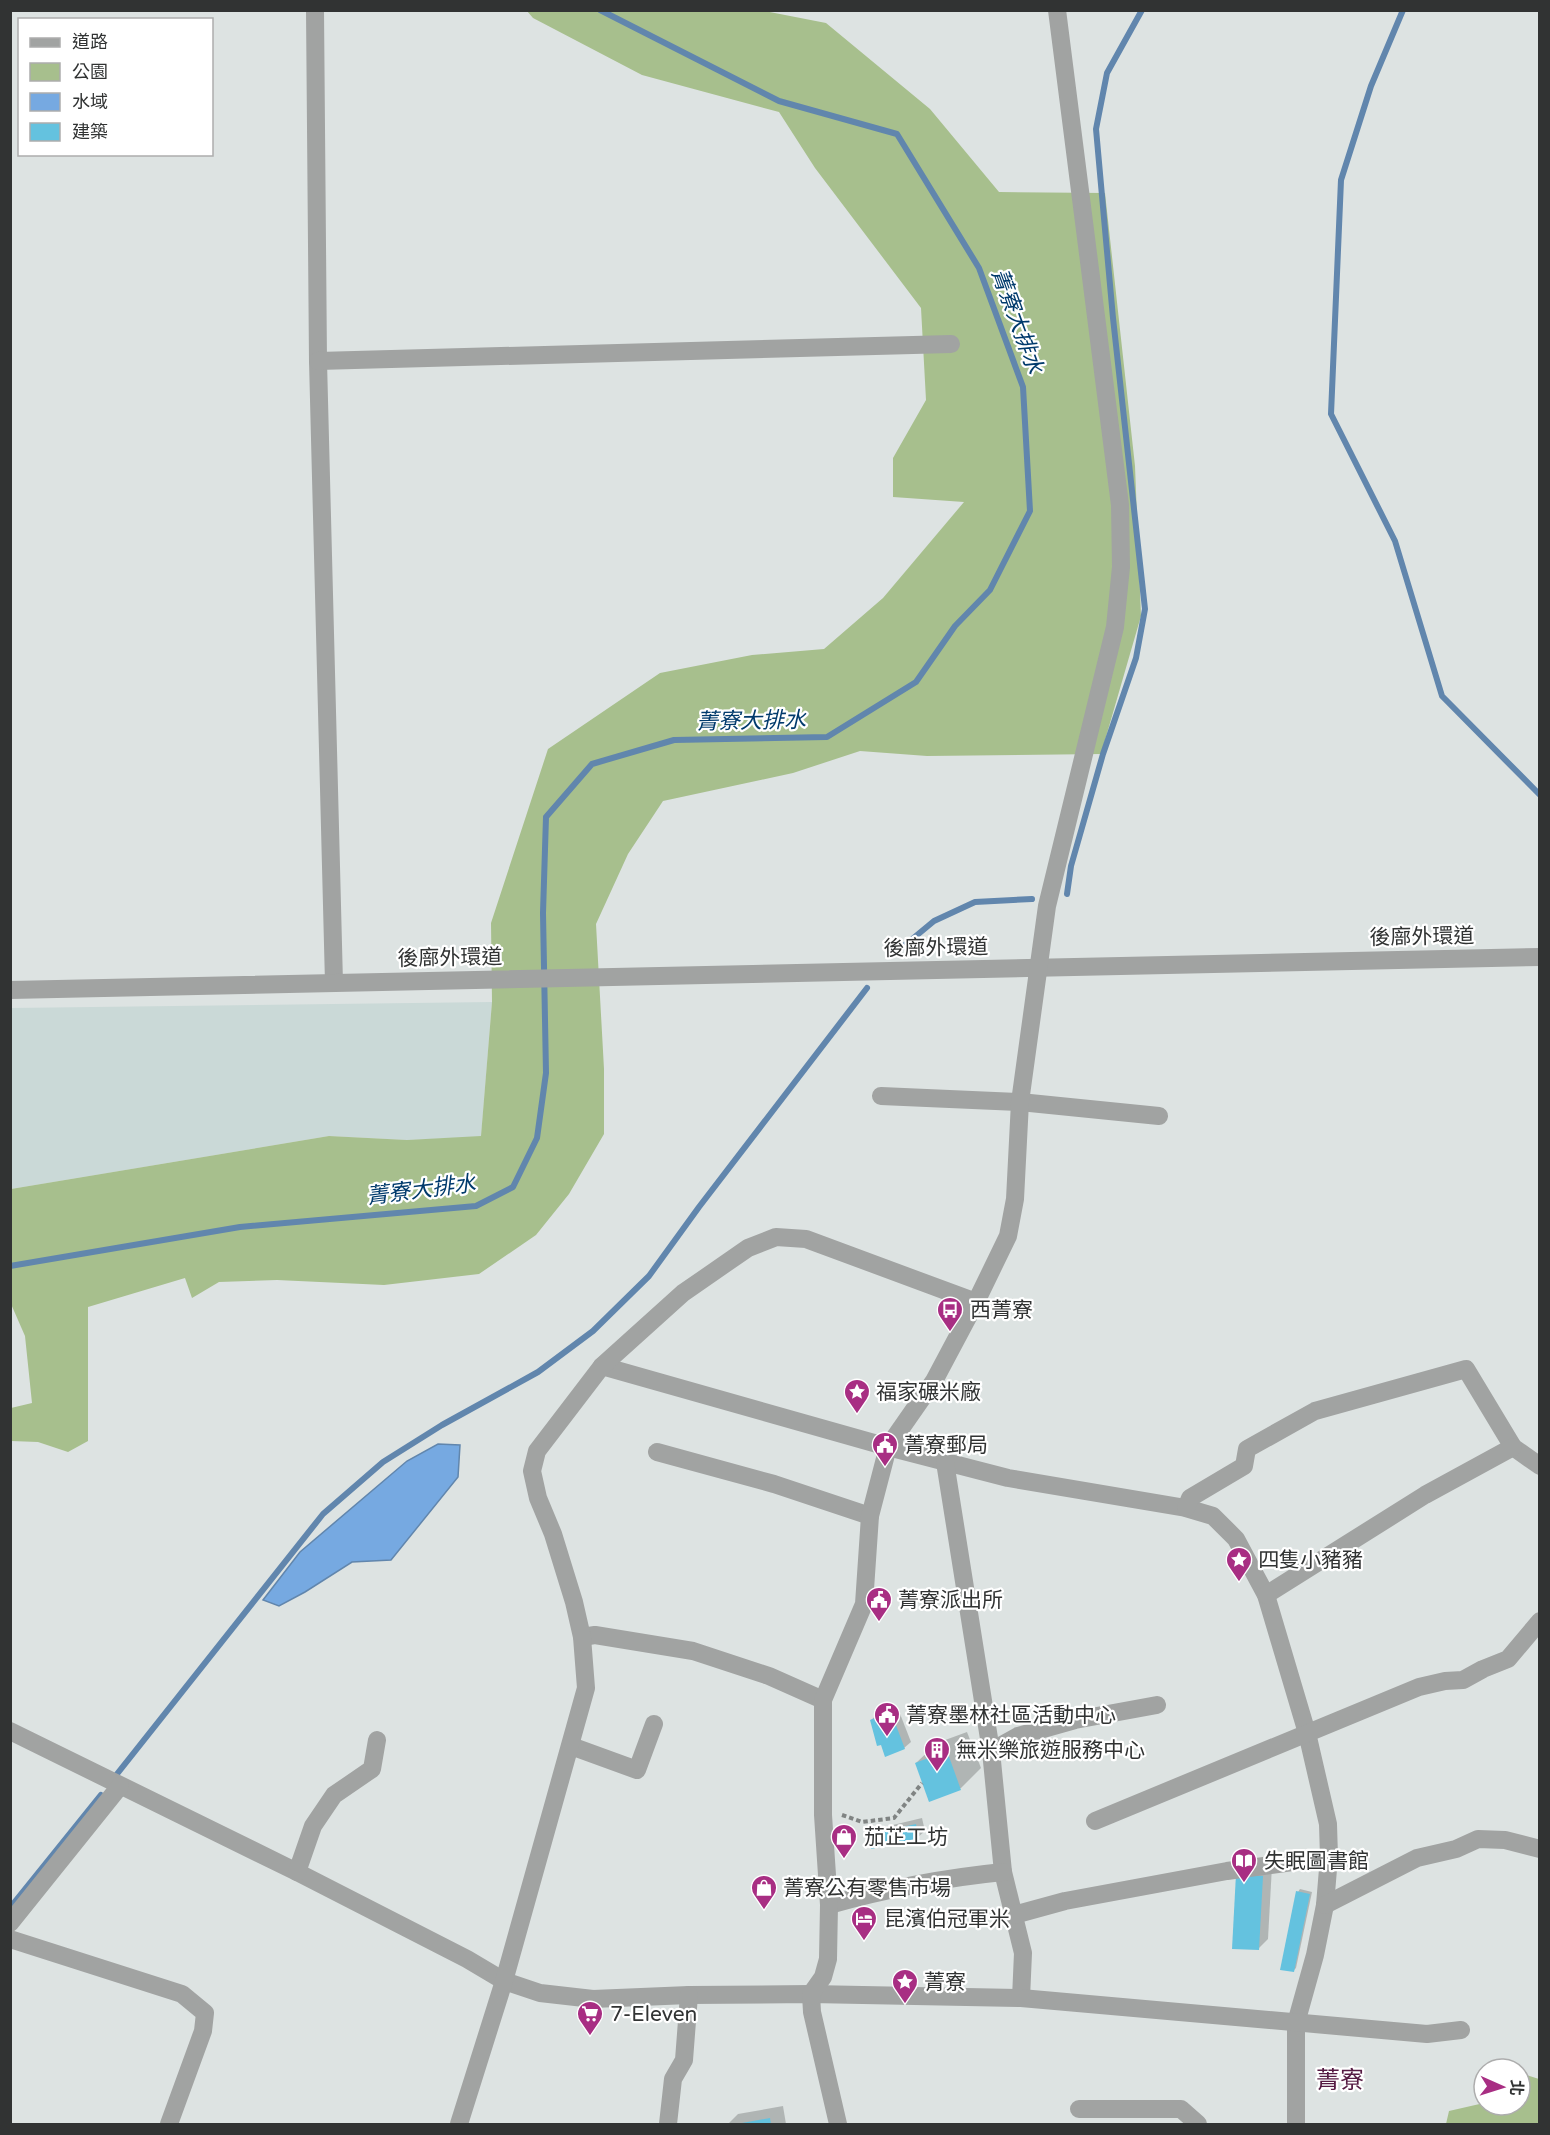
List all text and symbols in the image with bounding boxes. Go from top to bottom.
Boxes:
legend [18,18,213,156]
text: 道路 [72,31,108,53]
text: 公園 [72,61,108,83]
text: 水域 [72,91,108,113]
text: 建築 [72,121,108,143]
water label: 菁寮大排水 [986,265,1048,378]
water label: 菁寮大排水 [696,707,807,735]
street label: 後廍外環道 [1369,924,1475,950]
street label: 後廍外環道 [883,935,989,961]
street label: 後廍外環道 [397,945,503,971]
water label: 菁寮大排水 [365,1170,478,1210]
bus stop icon: 西菁寮 [935,1295,965,1333]
place label: 西菁寮 [970,1298,1033,1323]
place icon: 福家碾米廠 [842,1377,872,1415]
place label: 福家碾米廠 [876,1380,981,1405]
public building icon: 菁寮郵局 [870,1430,900,1468]
place label: 菁寮郵局 [904,1433,988,1458]
place icon: 四隻小豬豬 [1224,1545,1254,1583]
place label: 四隻小豬豬 [1258,1548,1363,1573]
public building icon: 菁寮派出所 [864,1585,894,1623]
place label: 菁寮派出所 [898,1588,1003,1613]
public building icon: 菁寮墨林社區活動中心 [872,1700,902,1738]
place label: 菁寮墨林社區活動中心 [906,1703,1116,1728]
building icon: 無米樂旅遊服務中心 [922,1735,952,1773]
place label: 無米樂旅遊服務中心 [956,1738,1145,1763]
shop icon: 茄芷工坊 [829,1822,859,1860]
place label: 茄芷工坊 [864,1825,948,1850]
library icon: 失眠圖書館 [1229,1846,1259,1884]
place label: 失眠圖書館 [1264,1849,1369,1874]
shop icon: 菁寮公有零售市場 [749,1873,779,1911]
place label: 菁寮公有零售市場 [783,1876,951,1901]
hotel icon: 昆濱伯冠軍米 [849,1904,879,1942]
place label: 昆濱伯冠軍米 [884,1907,1010,1932]
place icon: 菁寮 [890,1967,920,2005]
place label: 菁寮 [924,1970,966,1995]
supermarket icon: 7-Eleven [575,1999,605,2037]
place label: 7-Eleven [610,2002,697,2027]
north arrow [1472,2057,1532,2117]
district label: 菁寮 [1316,2066,1364,2095]
text: 北 [1506,2079,1526,2096]

